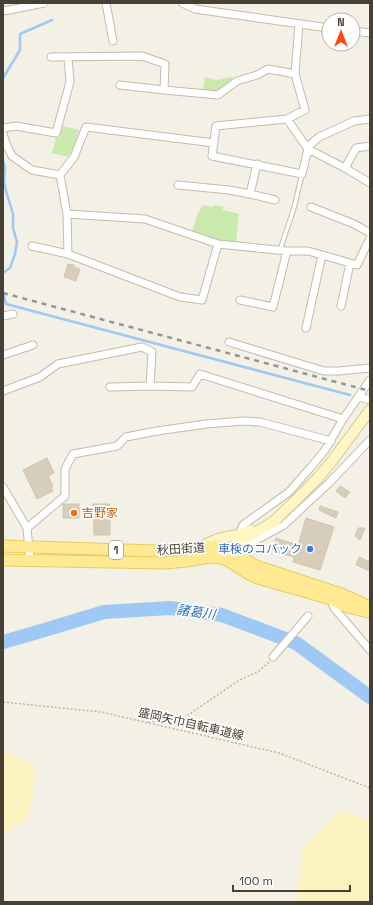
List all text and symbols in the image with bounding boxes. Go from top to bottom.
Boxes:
north arrow [321,12,361,52]
text: N [337,15,345,29]
place label: 吉野家 [82,505,118,521]
marker: 吉野家 [69,508,79,518]
street label: 秋田街道 [156,539,206,559]
road number: 1 [109,541,123,559]
place label: 車検のコバック [218,541,302,557]
marker: 車検のコバック [305,544,315,554]
water label: 諸葛川 [175,601,218,623]
street label: 盛岡矢巾自転車道線 [137,704,245,744]
scale bar [233,867,350,893]
text: 100 m [239,873,273,889]

